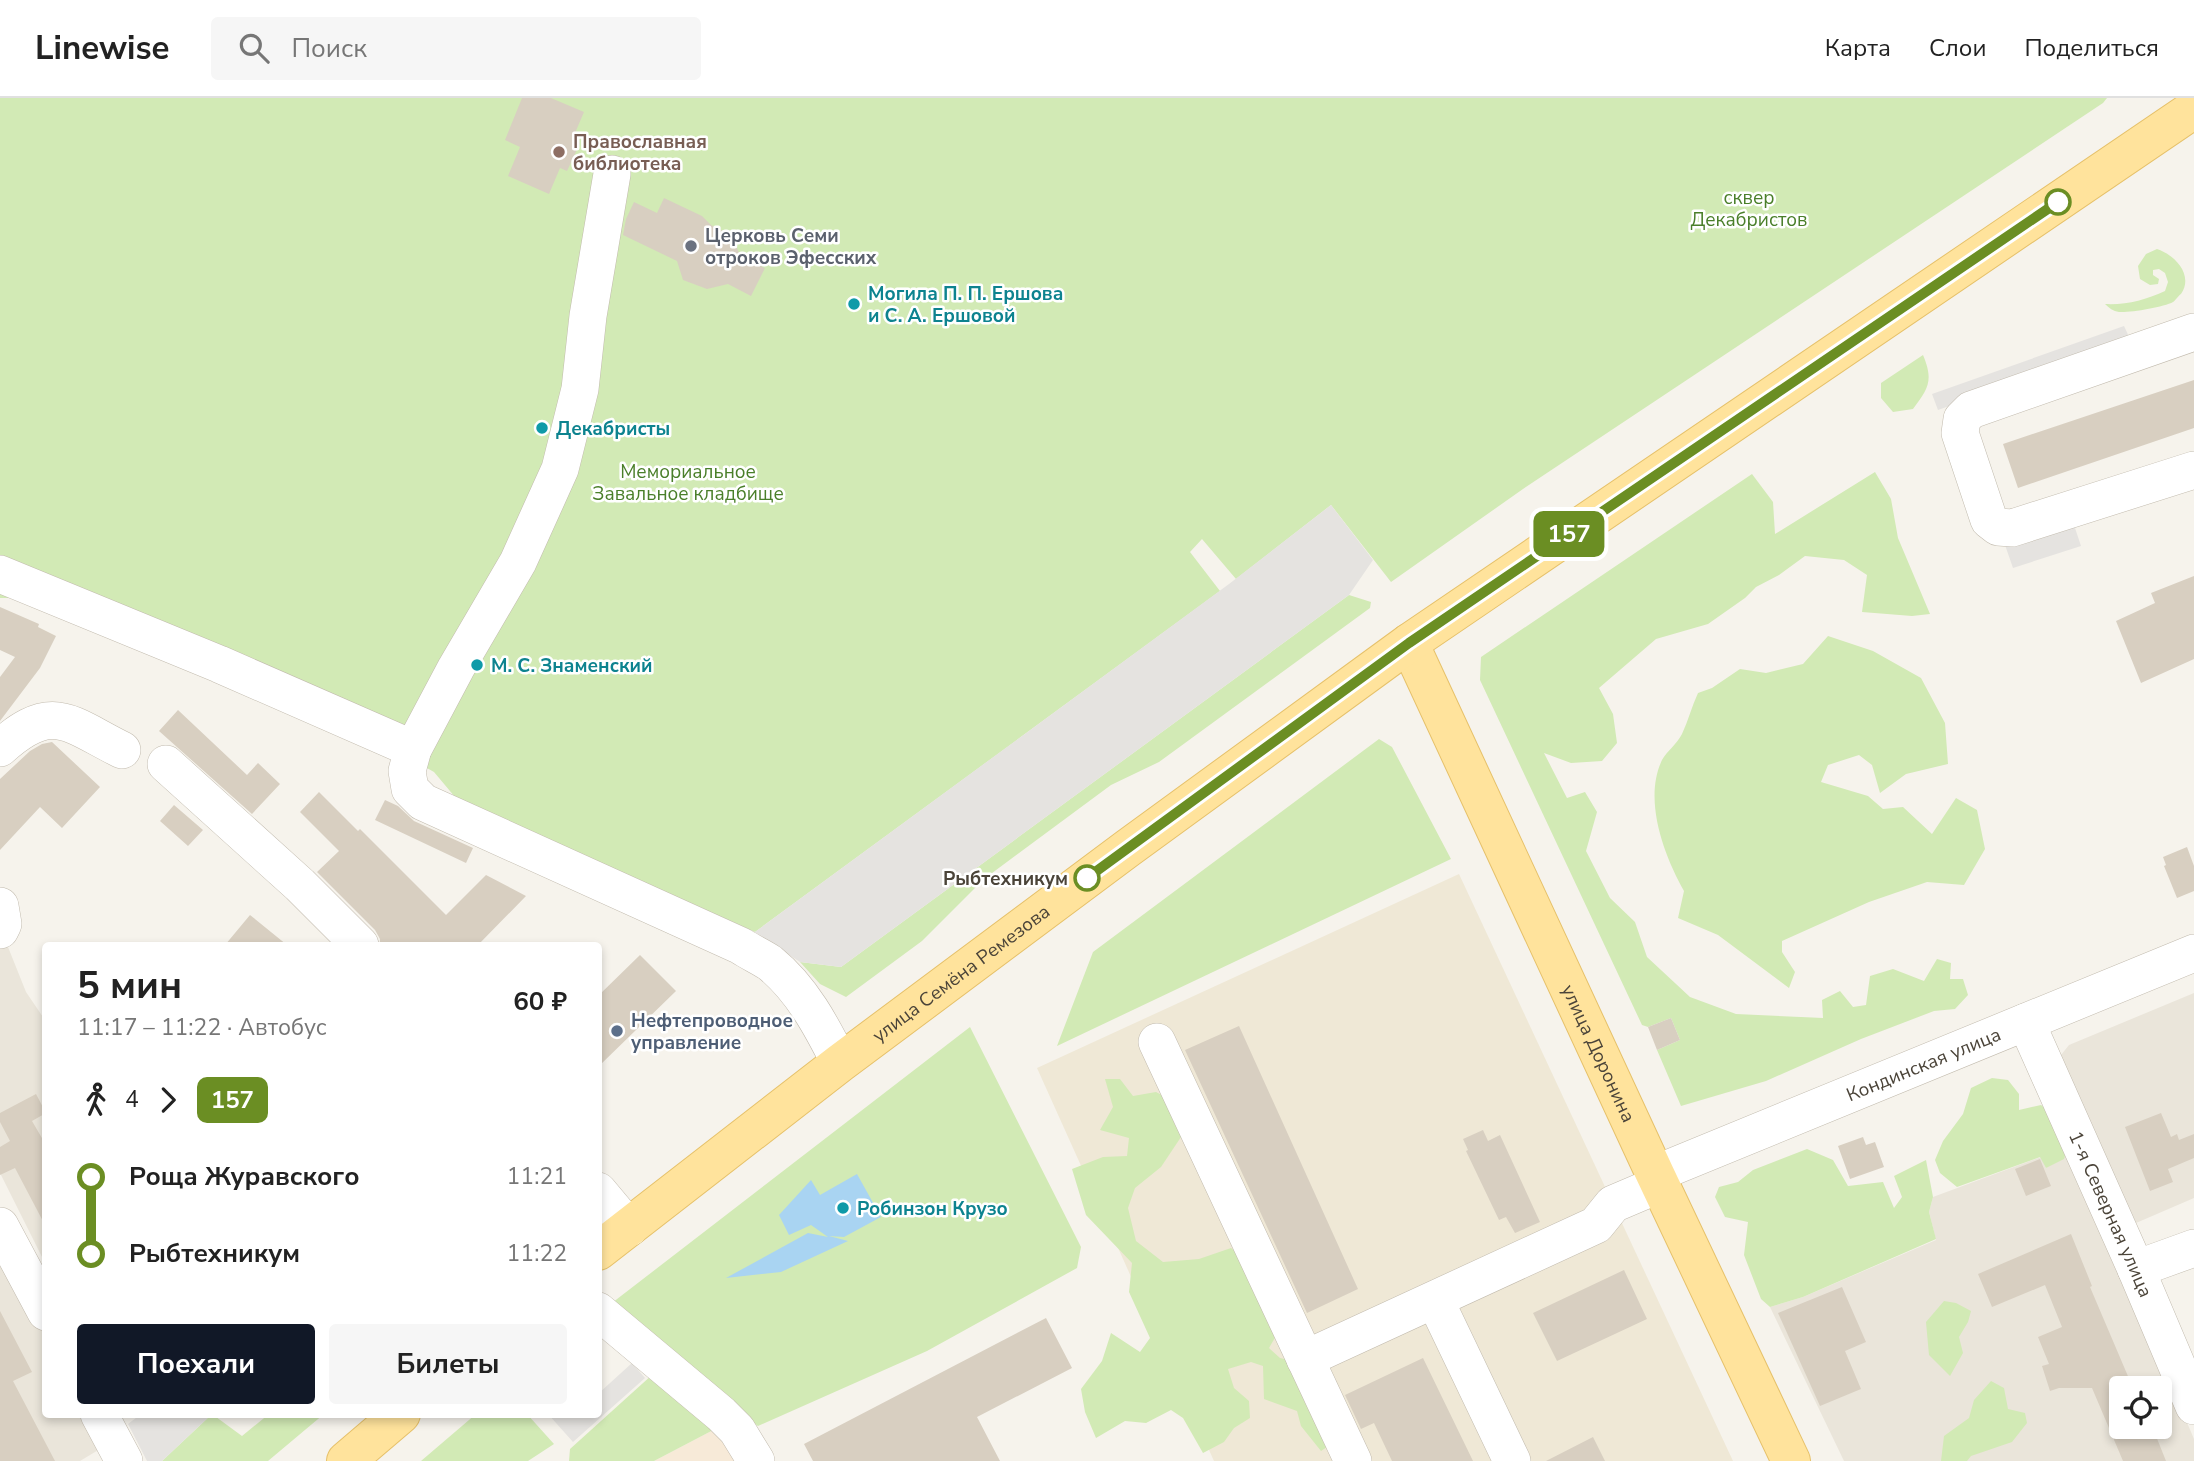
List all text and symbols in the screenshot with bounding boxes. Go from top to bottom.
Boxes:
search box [211,17,701,80]
text: Linewise [35,26,169,71]
icon: search [235,29,273,67]
text: Поиск [291,31,367,66]
text: Карта [1825,32,1891,64]
text: Слои [1929,32,1986,64]
text: Поделиться [2024,32,2159,64]
place label: Православная библиотека [573,129,707,177]
marker: Православная библиотека [551,144,567,160]
park label: сквер Декабристов [1691,185,1807,233]
unlabelled marker [2045,189,2071,215]
place label: Церковь Семи отроков Эфесских [705,223,877,271]
marker: Церковь Семи отроков Эфесских [683,238,699,254]
place label: Могила П. П. Ершова и С. А. Ершовой [868,281,1063,329]
marker: Могила П. П. Ершова и С. А. Ершовой [846,296,862,312]
place label: Декабристы [556,416,670,442]
marker: Декабристы [534,420,550,436]
park label: Мемориальное Завальное кладбище [592,459,784,507]
line badge: 157 [1529,511,1609,557]
text: 157 [1547,518,1591,550]
place label: М. С. Знаменский [491,653,652,679]
marker: М. С. Знаменский [469,657,485,673]
marker: Рыбтехникум [1074,865,1100,891]
place label: Рыбтехникум [943,866,1068,892]
street label: улица Семёна Ремезова [867,899,1055,1049]
text: 5 мин [77,960,182,1011]
street label: улица Доронина [1555,980,1641,1127]
text: 60 ₽ [513,984,567,1019]
place label: Нефтепроводное управление [631,1008,793,1056]
text: 11:17 – 11:22 · Автобус [77,1012,327,1043]
street label: Кондинская улица [1842,1022,2005,1108]
marker: Нефтепроводное управление [609,1023,625,1039]
icon: walk [77,1081,115,1119]
icon: forward [149,1081,187,1119]
text: 4 [125,1084,139,1115]
text: 157 [211,1084,254,1116]
street label: 1-я Северная улица [2062,1127,2158,1301]
text: Роща Журавского [129,1159,360,1194]
text: 11:21 [507,1161,567,1192]
place label: Робинзон Крузо [857,1196,1008,1222]
marker: Робинзон Крузо [835,1200,851,1216]
text: Рыбтехникум [129,1236,300,1271]
text: 11:22 [507,1238,567,1269]
button: Поехали [77,1324,315,1404]
button: Билеты [329,1324,567,1404]
map controls [2109,1376,2172,1439]
button: locate [2109,1376,2172,1439]

